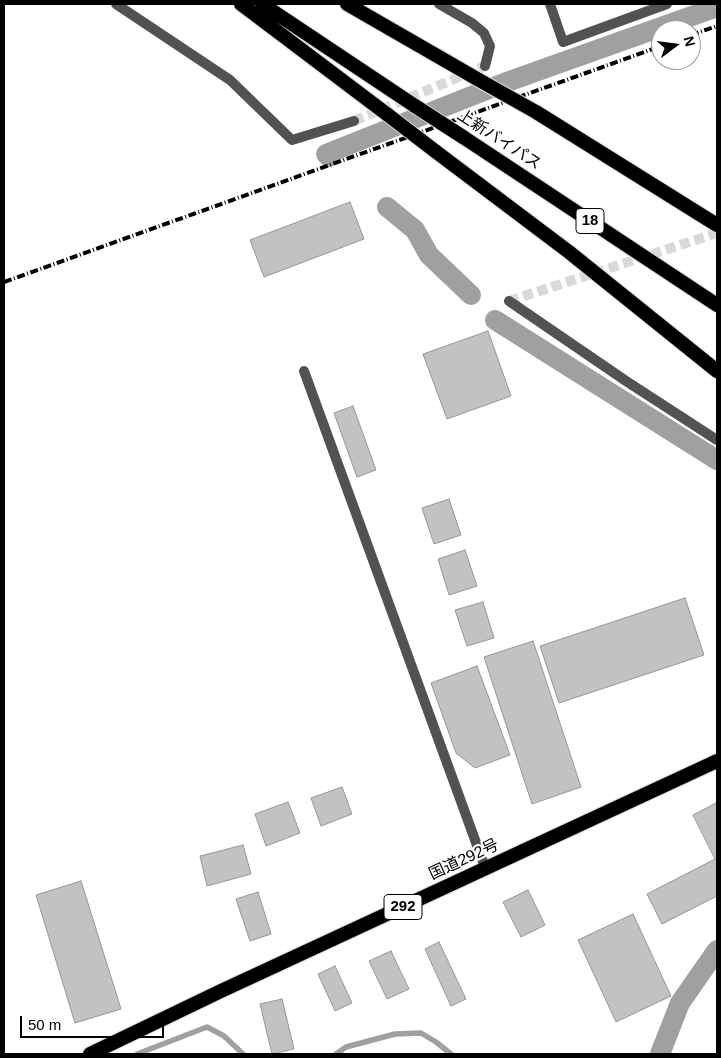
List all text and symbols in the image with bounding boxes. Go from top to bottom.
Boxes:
north arrow [651,20,701,70]
text: N [680,34,699,48]
street label: 上新バイパス [454,106,544,174]
road number: 18 [576,208,604,234]
street label: 国道292号 [426,836,502,884]
road number: 292 [384,894,422,920]
scale bar [22,1006,166,1038]
text: 50 m [28,1016,61,1033]

